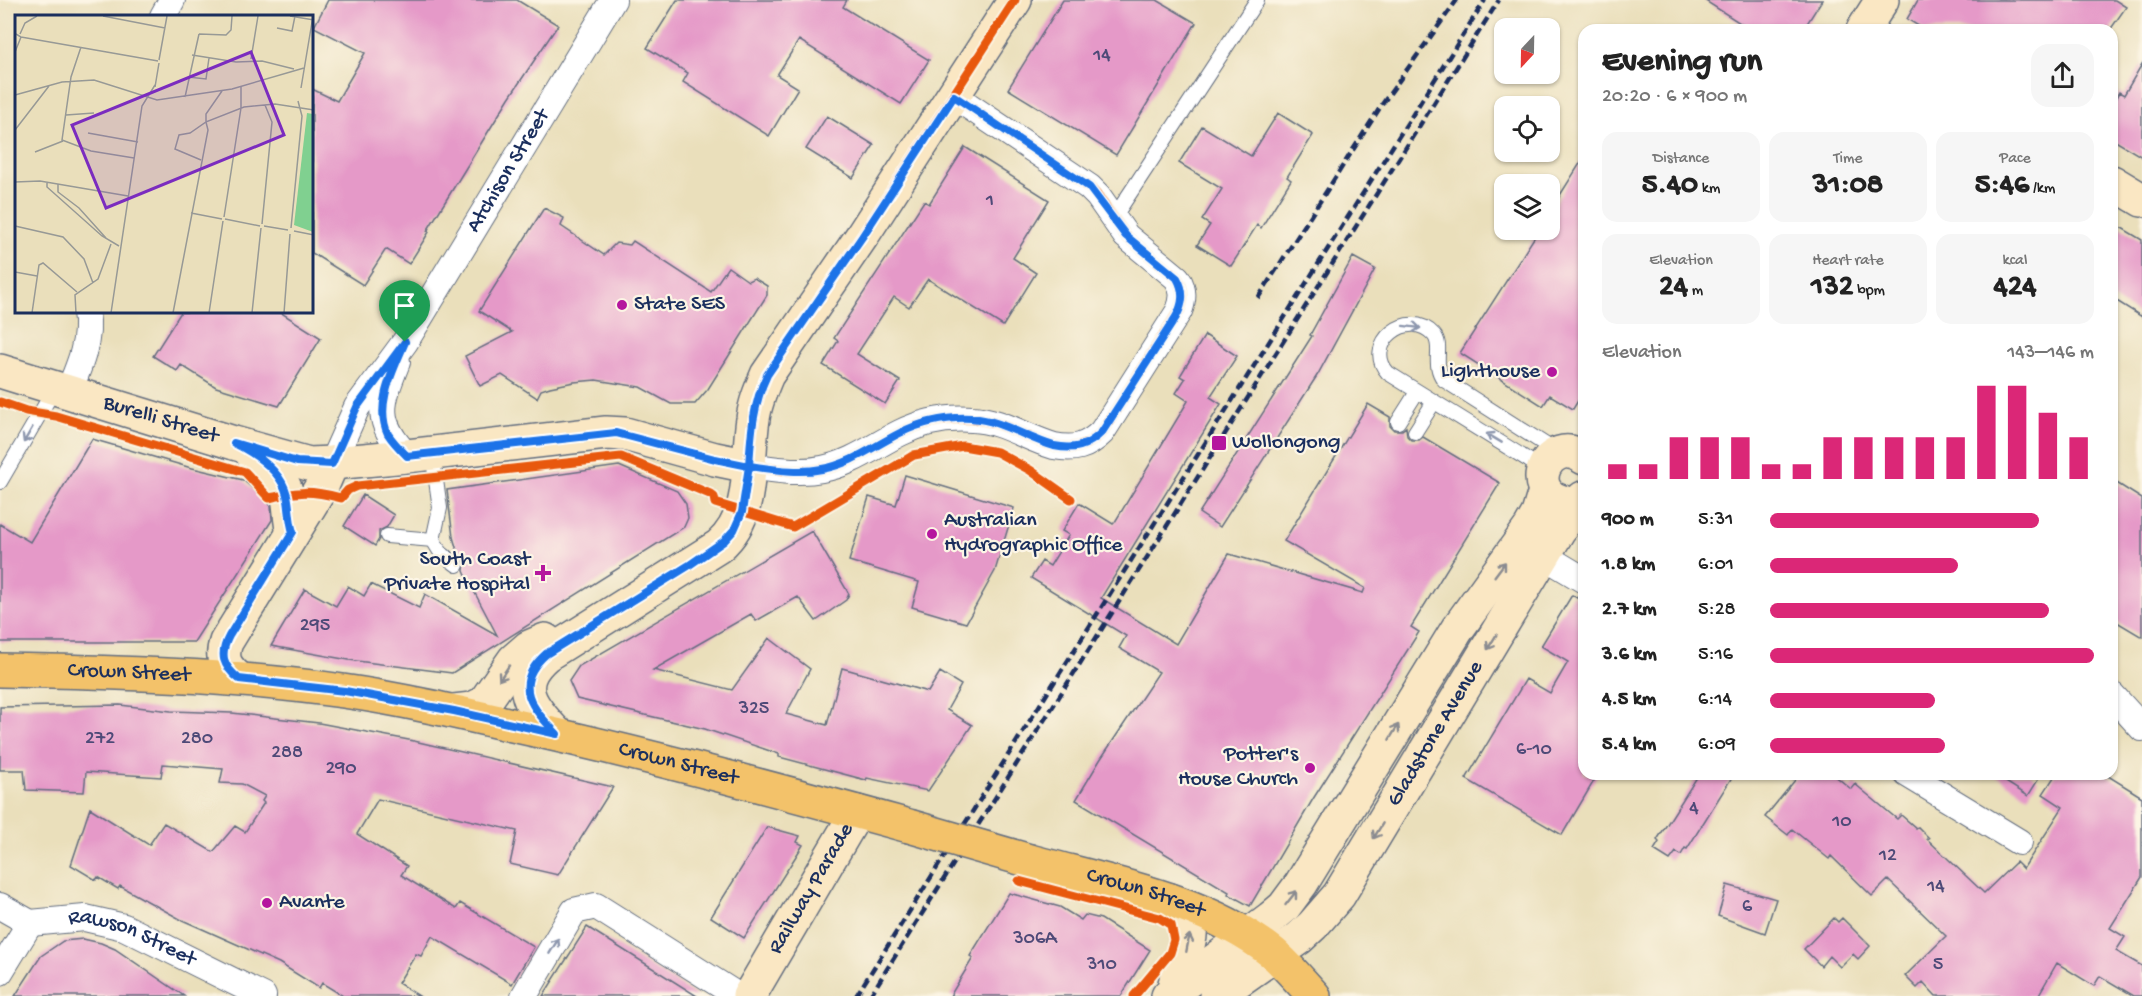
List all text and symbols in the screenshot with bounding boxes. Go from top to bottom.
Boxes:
inset map [15,15,314,314]
north arrow [1494,18,1560,84]
map controls [1494,18,1560,240]
text: Evening run [1602,44,1762,82]
button: share [2031,44,2094,107]
house number: 14 [1092,45,1111,68]
text: 20:20 · 6 × 900 m [1602,86,1747,109]
button: locate [1494,96,1560,162]
street label: Atchison Street [461,103,557,238]
text: Distance [1653,150,1709,169]
text: Time [1833,150,1863,169]
text: Pace [1999,150,2031,169]
text: 5.40 [1642,169,1698,204]
text: 31:08 [1813,169,1883,204]
text: 5:46 [1975,169,2029,204]
button: layers [1494,174,1560,240]
text: km [1698,180,1720,199]
text: /km [2029,180,2055,199]
house number: 1 [985,190,994,213]
text: Elevation [1649,252,1713,271]
text: Heart rate [1812,252,1884,271]
text: kcal [2003,252,2027,271]
text: 24 [1659,271,1688,306]
text: 132 [1811,271,1853,306]
text: 424 [1993,271,2037,306]
pin [379,280,430,342]
text: m [1688,282,1703,301]
text: bpm [1853,282,1885,301]
icon: arrive [388,289,421,322]
place label: State SES [634,292,726,318]
marker: State SES [615,298,629,312]
one-way arrow [1402,321,1422,332]
text: Elevation [1602,342,1682,365]
text: 143–146 m [2007,342,2094,365]
place label: Lighthouse [1441,359,1541,385]
marker: Lighthouse [1545,365,1559,379]
street label: Burelli Street [99,390,223,451]
one-way arrow [22,426,33,444]
place label: Wollongong [1232,430,1341,456]
one-way arrow [1486,431,1503,443]
marker: Wollongong [1210,434,1228,452]
place label: Australian Hydrographic Office [944,508,1123,559]
text: 900 m [1602,509,1654,532]
text: 5:31 [1698,509,1733,532]
marker: Australian Hydrographic Office [925,527,939,541]
place label: South Coast Private Hospital [383,547,532,598]
text: 1.8 km [1602,554,1655,577]
text: 6:01 [1698,554,1734,577]
one-way arrow [1493,561,1506,577]
marker: South Coast Private Hospital [534,564,552,582]
text: 2.7 km [1602,599,1656,622]
text: 5:28 [1698,599,1736,622]
house number: 295 [300,615,330,638]
one-way arrow [1485,633,1497,650]
text: 3.6 km [1602,644,1657,667]
text: 5:16 [1698,644,1733,667]
street label: Gladstone Avenue [1382,656,1490,812]
street label: Crown Street [67,658,193,689]
one-way arrow [498,664,511,681]
text: 4.5 km [1602,689,1656,712]
text: 6:14 [1698,689,1732,712]
house number: 325 [738,698,769,721]
one-way arrow [1389,724,1401,741]
house number: 272 [85,728,115,751]
house number: 280 [181,728,213,751]
text: 5.4 km [1602,734,1656,757]
text: 6:09 [1698,734,1736,757]
street label: Crown Street [615,737,743,793]
house number: 6-10 [1516,739,1552,762]
house number: 288 [271,742,303,765]
place label: Potter's House Church [1178,742,1299,793]
house number: 290 [325,758,357,781]
marker: Potter's House Church [1303,761,1317,775]
house number: 4 [1689,798,1699,821]
house number: 10 [1831,811,1852,834]
street label: Railway Parade [763,818,861,959]
one-way arrow [1371,822,1383,839]
house number: 12 [1878,845,1897,868]
street label: Crown Street [1084,863,1211,926]
house number: 14 [1926,876,1945,899]
place label: Avante [279,890,345,916]
one-way arrow [1284,890,1297,906]
marker: Avante [260,896,274,910]
house number: 6 [1742,896,1753,919]
street label: Rawson Street [67,904,202,974]
house number: 306A [1012,928,1058,951]
one-way arrow [1183,934,1194,953]
one-way arrow [548,938,560,955]
house number: 310 [1086,954,1117,977]
house number: 5 [1933,954,1943,977]

